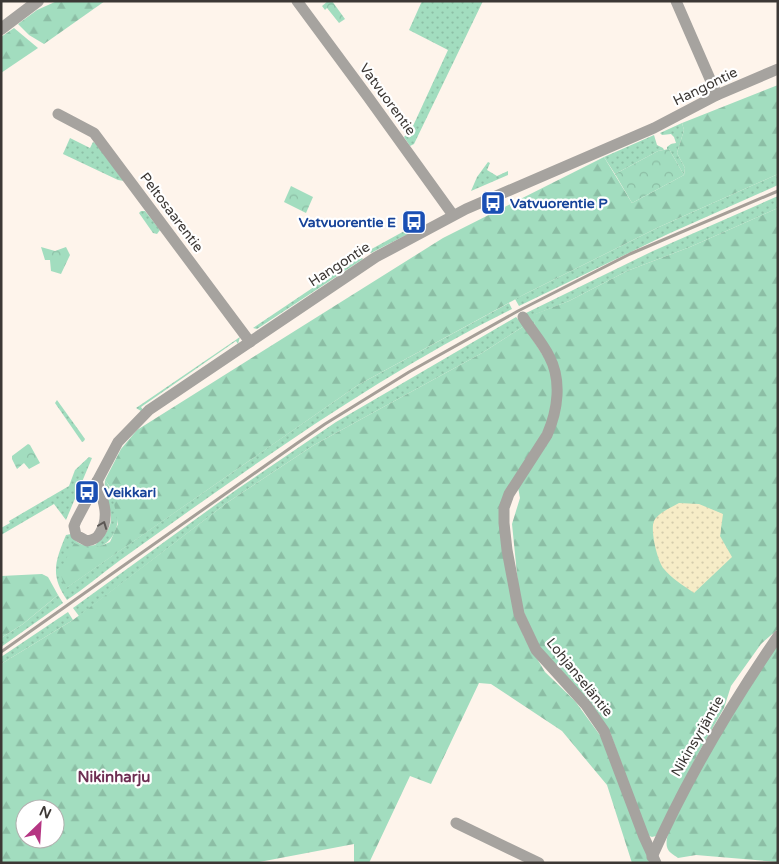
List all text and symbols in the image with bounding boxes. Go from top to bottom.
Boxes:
street label: Vatvuorentie [356,60,419,139]
street label: Hangontie [670,64,740,109]
street label: Peltosaarentie [136,169,207,255]
bus stop icon: Vatvuorentie P [480,190,506,216]
place label: Vatvuorentie P [510,195,608,212]
bus stop icon: Vatvuorentie E [401,209,427,235]
place label: Vatvuorentie E [299,214,396,231]
street label: Hangontie [306,238,373,290]
bus stop icon: Veikkari [74,479,100,505]
place label: Veikkari [104,484,156,501]
one-way arrow [97,521,107,530]
street label: Lohjanseläntie [543,635,617,720]
street label: Nikinsyrjäntie [667,693,727,780]
district label: Nikinharju [78,768,150,787]
north arrow [15,799,65,849]
text: N [37,803,54,823]

